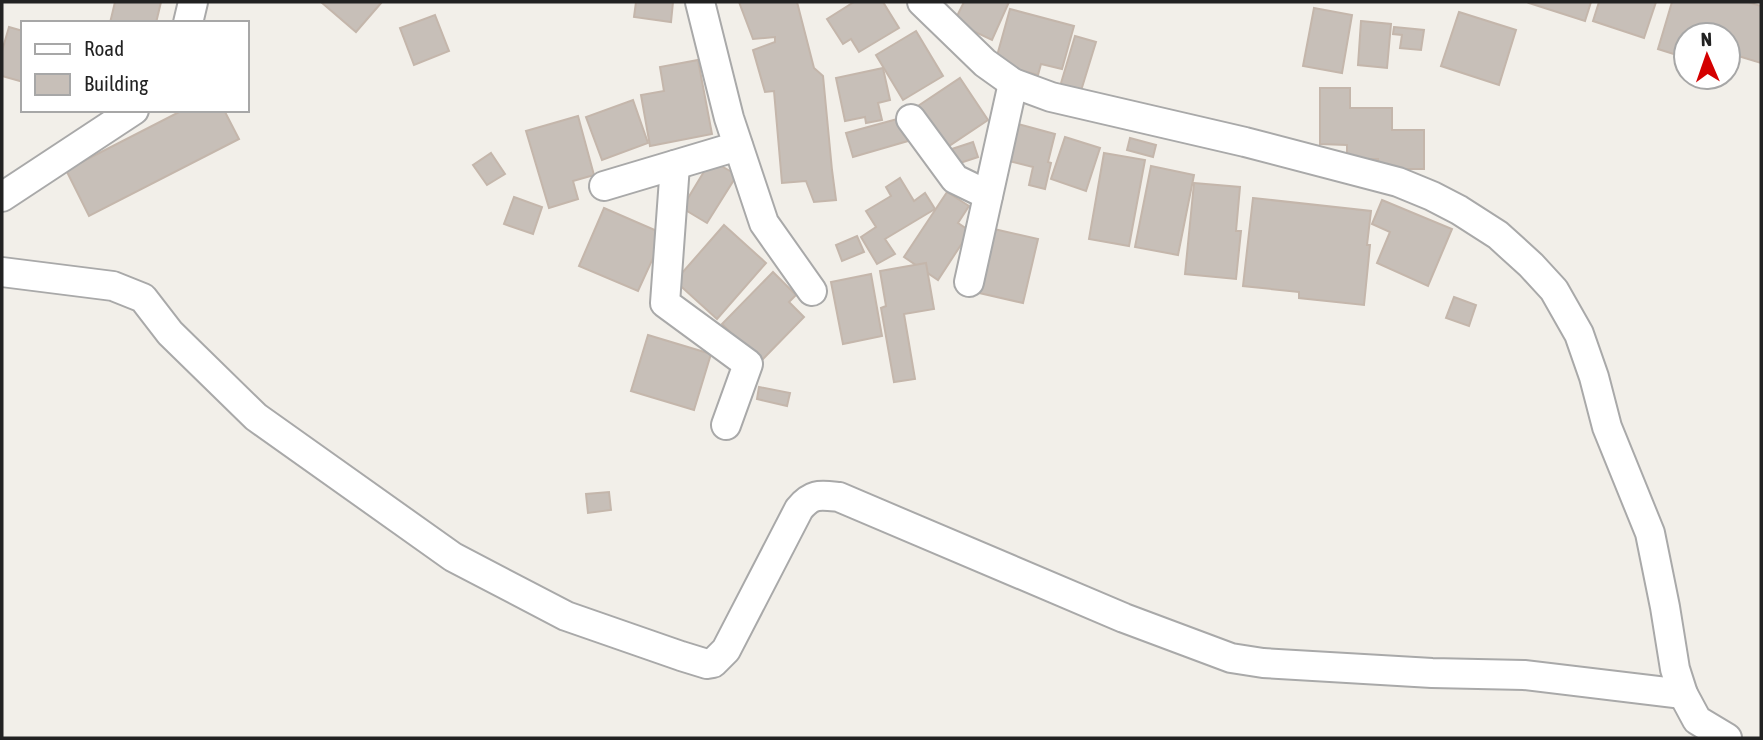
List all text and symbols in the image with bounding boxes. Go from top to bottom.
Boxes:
legend [21,21,248,112]
north arrow [1672,21,1742,91]
text: N [1700,28,1712,50]
text: Road [84,36,124,60]
text: Building [84,71,148,95]

